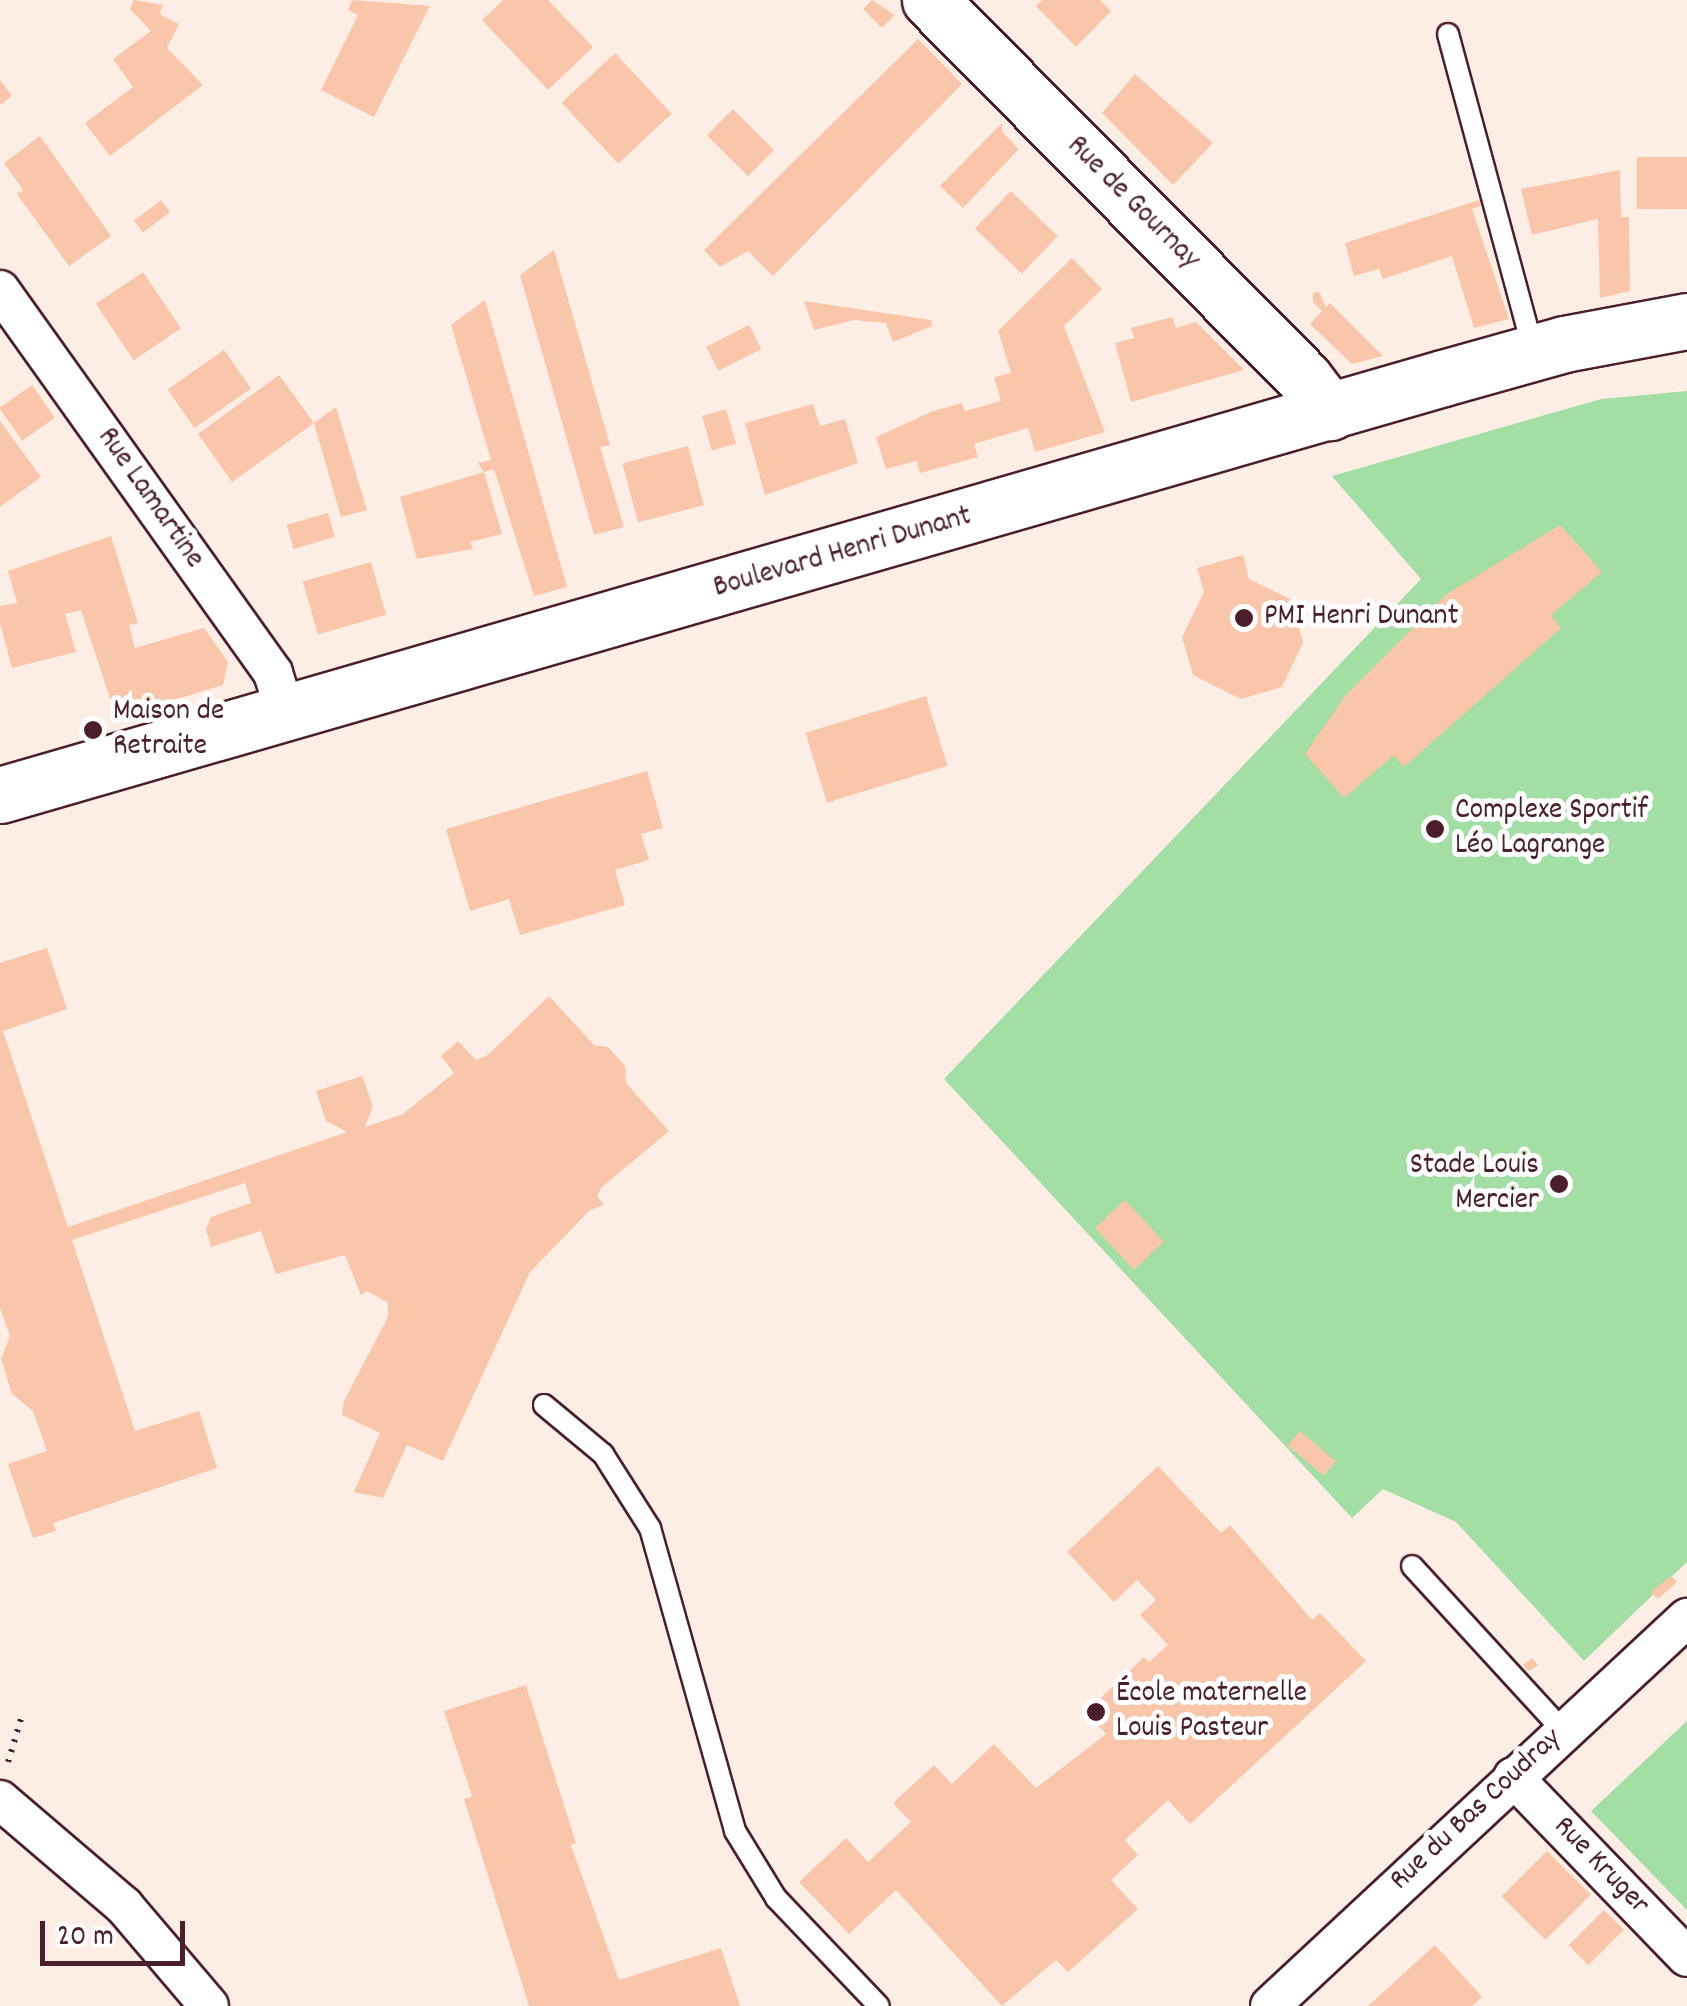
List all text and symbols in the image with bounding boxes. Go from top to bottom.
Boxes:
street label: Rue de Gournay [1058,130,1206,278]
street label: Rue Lamartine [87,422,211,576]
street label: Boulevard Henri Dunant [710,500,976,608]
place label: PMI Henri Dunant [1264,600,1459,636]
marker: PMI Henri Dunant [1233,607,1255,629]
place label: Maison de Retraite [113,695,224,766]
marker: Maison de Retraite [82,719,104,741]
place label: Complexe Sportif Léo Lagrange [1455,794,1648,864]
marker: Complexe Sportif Léo Lagrange [1424,818,1446,840]
place label: Stade Louis Mercier [1410,1149,1539,1220]
marker: Stade Louis Mercier [1548,1173,1570,1195]
place label: École maternelle Louis Pasteur [1116,1677,1307,1748]
marker: École maternelle Louis Pasteur [1085,1701,1107,1723]
street label: Rue du Bas Coudray [1384,1722,1570,1900]
street label: Rue Kruger [1544,1810,1656,1924]
scale bar [45,1901,190,1963]
text: 20 m [57,1917,114,1960]

